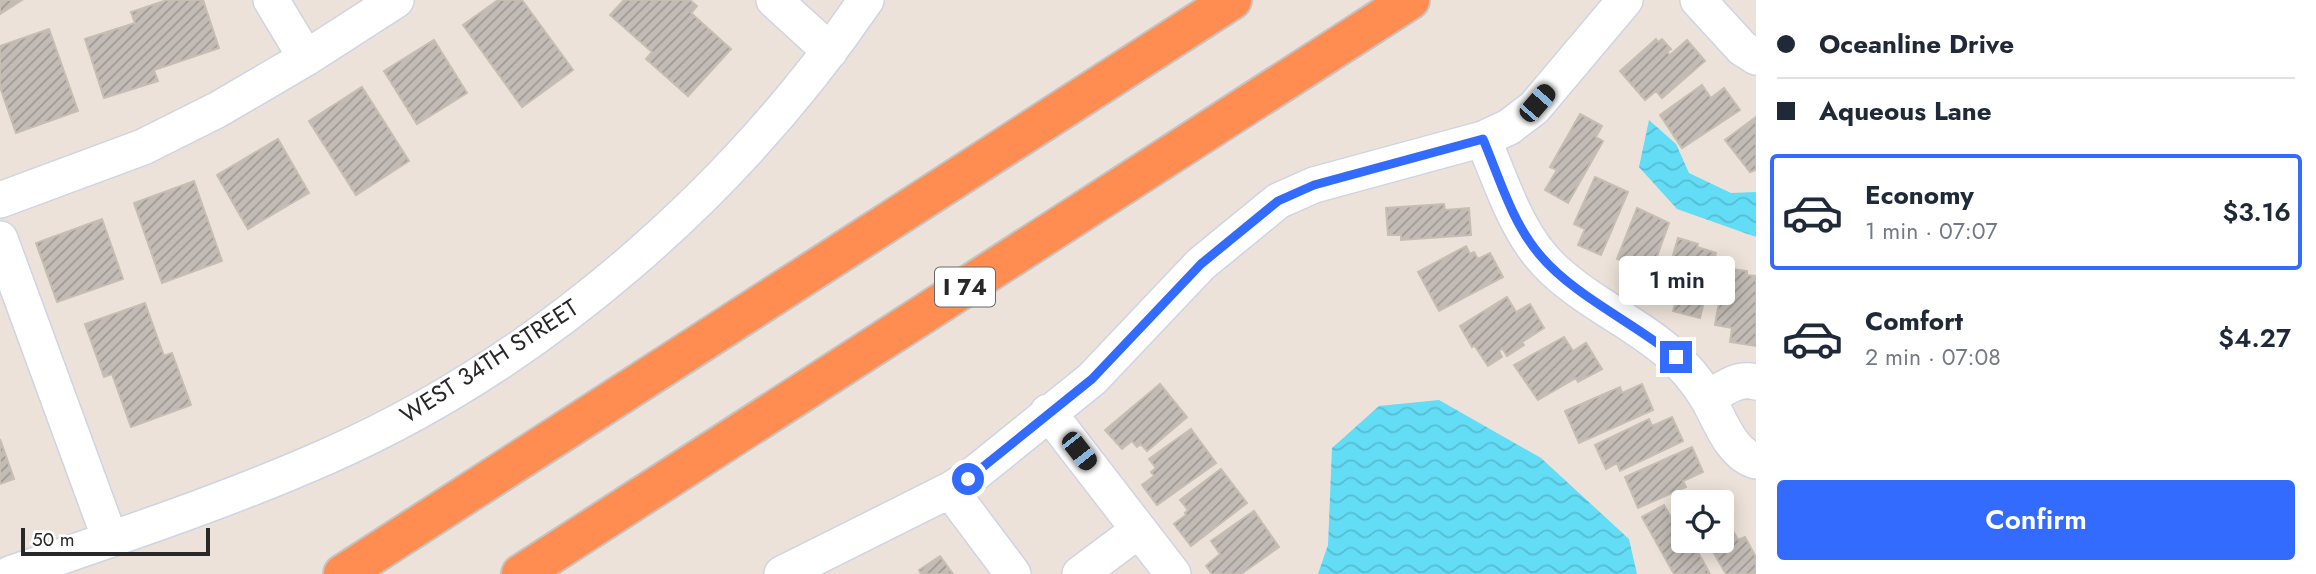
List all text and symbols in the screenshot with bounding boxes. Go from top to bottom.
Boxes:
text: Oceanline Drive [1819,25,2014,63]
car [1516,80,1559,126]
text: Aqueous Lane [1819,92,1992,130]
text: Economy [1865,176,1974,214]
icon: car [1781,181,1844,244]
text: $3.16 [2222,193,2291,231]
text: 1 min · 07:07 [1865,214,1998,248]
callout: 1 min [1618,256,1734,304]
text: 1 min [1649,263,1705,297]
road number: I 74 [935,268,995,306]
street label: WEST 34TH STREET [393,290,585,432]
text: Comfort [1865,302,1963,340]
icon: car [1781,307,1844,370]
text: $4.27 [2218,319,2291,357]
text: 2 min · 07:08 [1865,340,2001,374]
route end [1660,341,1692,373]
car [1058,428,1101,474]
route start [952,463,984,495]
button: Confirm [1777,480,2295,560]
map controls [1671,490,1734,553]
button: locate [1671,490,1734,553]
scale bar [21,525,210,557]
text: 50 m [32,526,75,553]

